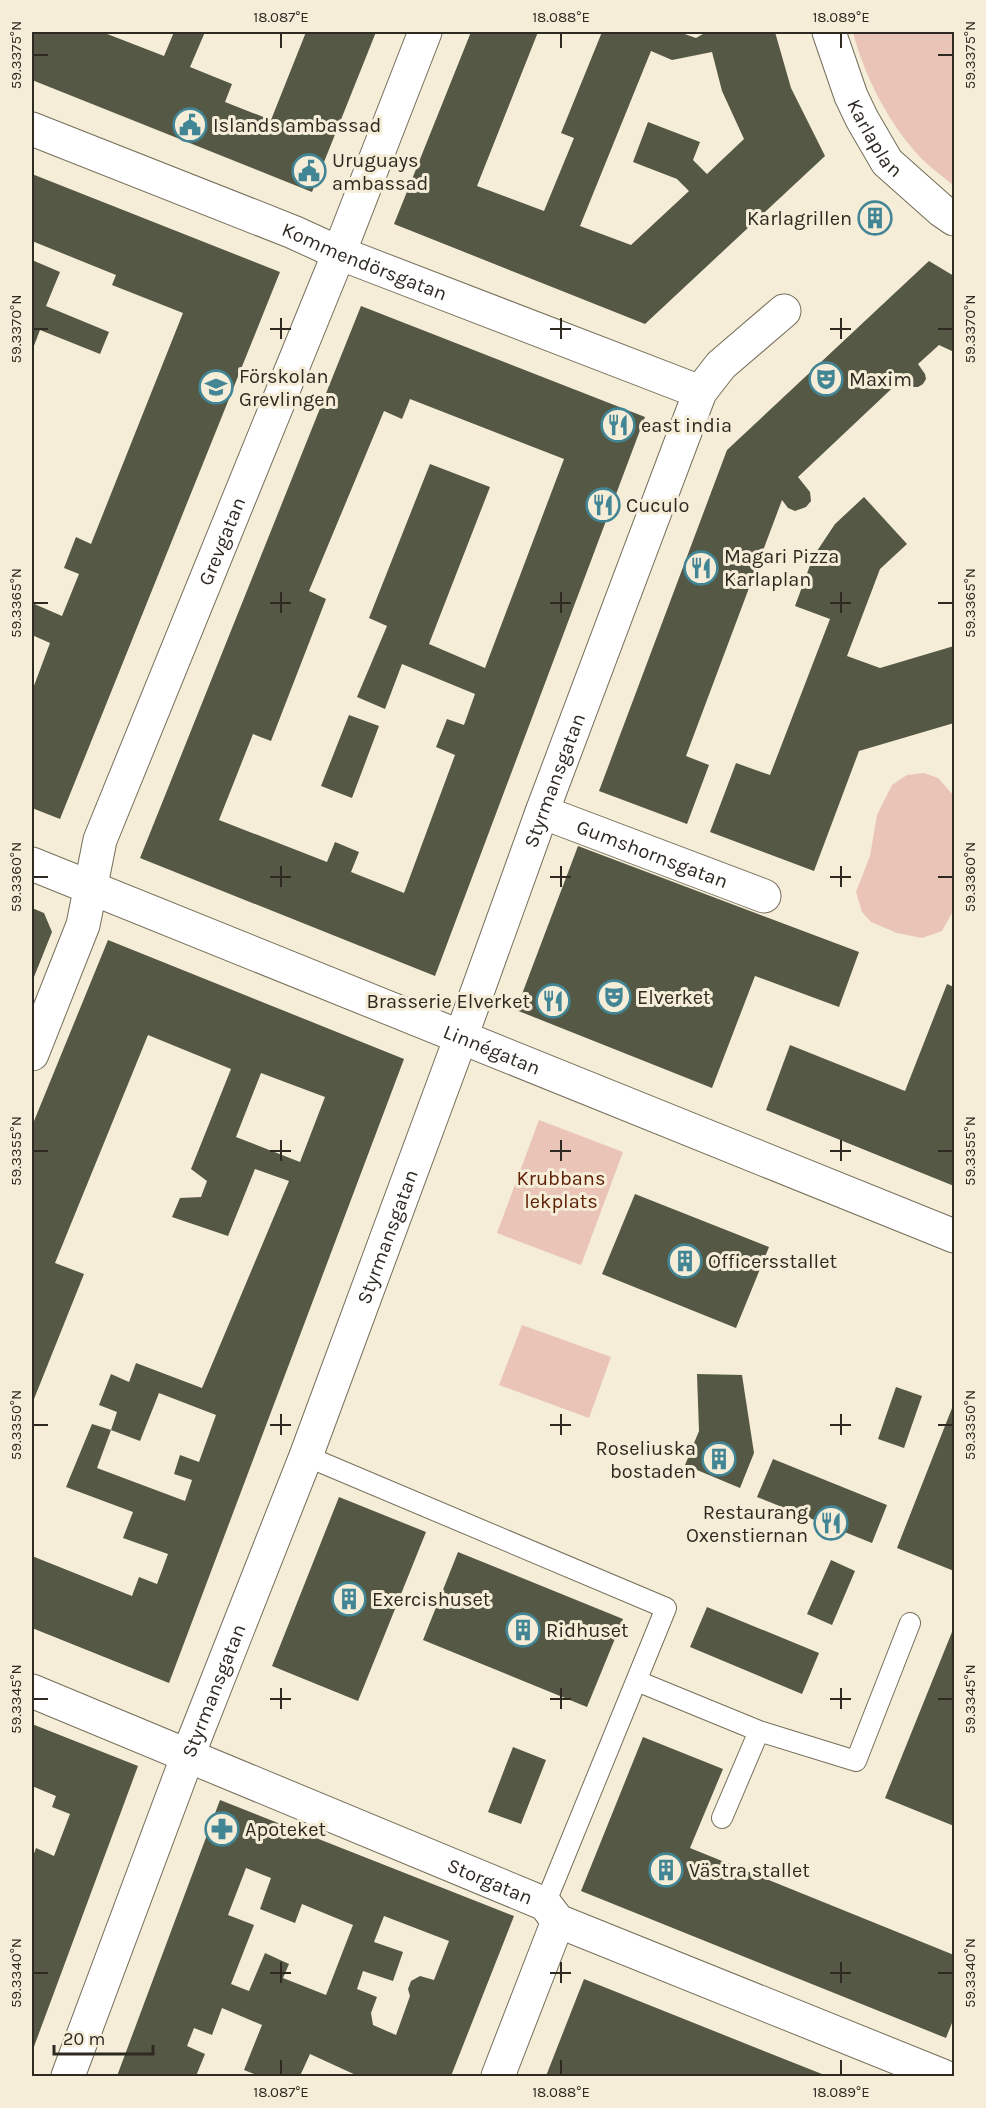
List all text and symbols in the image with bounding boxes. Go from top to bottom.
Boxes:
text: 18.087°E [253,8,309,26]
text: 18.088°E [532,8,590,26]
text: 18.089°E [812,8,870,26]
text: 59.3375°N [7,21,25,89]
text: 59.3375°N [961,21,979,89]
street label: Karlaplan [843,95,907,182]
public building icon: Islands ambassad [172,107,208,143]
place label: Islands ambassad [213,114,381,137]
place label: Uruguays ambassad [332,149,428,195]
public building icon: Uruguays ambassad [291,153,327,189]
building icon: Karlagrillen [857,200,893,236]
place label: Karlagrillen [747,207,852,230]
street label: Kommendörsgatan [279,217,450,305]
text: 59.3370°N [7,295,25,363]
text: 59.3370°N [961,295,979,363]
theatre icon: Maxim [808,361,844,397]
place label: Förskolan Grevlingen [239,365,337,411]
place label: Maxim [849,368,912,391]
school or university icon: Förskolan Grevlingen [198,369,234,405]
restaurant icon: east india [600,407,636,443]
place label: east india [641,414,732,437]
restaurant icon: Cuculo [585,487,621,523]
street label: Grevgatan [193,494,250,589]
place label: Cuculo [626,494,689,517]
place label: Magari Pizza Karlaplan [724,545,839,591]
restaurant icon: Magari Pizza Karlaplan [683,550,719,586]
text: 59.3365°N [7,568,25,638]
text: 59.3365°N [961,568,979,638]
street label: Styrmansgatan [519,710,590,850]
street label: Gumshornsgatan [573,815,731,893]
text: 59.3360°N [7,842,25,912]
text: 59.3360°N [961,842,979,912]
theatre icon: Elverket [596,979,632,1015]
restaurant icon: Brasserie Elverket [535,983,571,1019]
place label: Elverket [637,986,711,1009]
place label: Brasserie Elverket [366,990,530,1013]
street label: Linnégatan [440,1020,544,1079]
text: 59.3355°N [7,1116,25,1186]
text: 59.3355°N [961,1116,979,1186]
street label: Styrmansgatan [352,1166,422,1307]
park label: Krubbans lekplats [517,1167,605,1213]
building icon: Officersstallet [667,1243,703,1279]
place label: Officersstallet [708,1250,837,1273]
text: 59.3350°N [7,1390,25,1460]
text: 59.3350°N [961,1390,979,1460]
place label: Roseliuska bostaden [596,1437,696,1483]
building icon: Roseliuska bostaden [701,1441,737,1477]
place label: Restaurang Oxenstiernan [686,1501,808,1547]
restaurant icon: Restaurang Oxenstiernan [813,1505,849,1541]
building icon: Exercishuset [331,1581,367,1617]
place label: Exercishuset [372,1588,491,1611]
building icon: Ridhuset [505,1612,541,1648]
place label: Ridhuset [546,1619,629,1642]
street label: Styrmansgatan [177,1621,250,1761]
text: 59.3345°N [7,1664,25,1734]
text: 59.3345°N [961,1664,979,1734]
pharmacy icon: Apoteket [204,1811,240,1847]
place label: Apoteket [245,1818,326,1841]
building icon: Västra stallet [648,1852,684,1888]
street label: Storgatan [444,1853,536,1909]
place label: Västra stallet [689,1859,810,1882]
text: 59.3340°N [7,1938,25,2008]
text: 59.3340°N [961,1938,979,2008]
scale bar [54,2018,153,2056]
text: 20 m [63,2028,105,2050]
text: 18.087°E [253,2083,309,2101]
text: 18.088°E [532,2083,590,2101]
text: 18.089°E [812,2083,870,2101]

